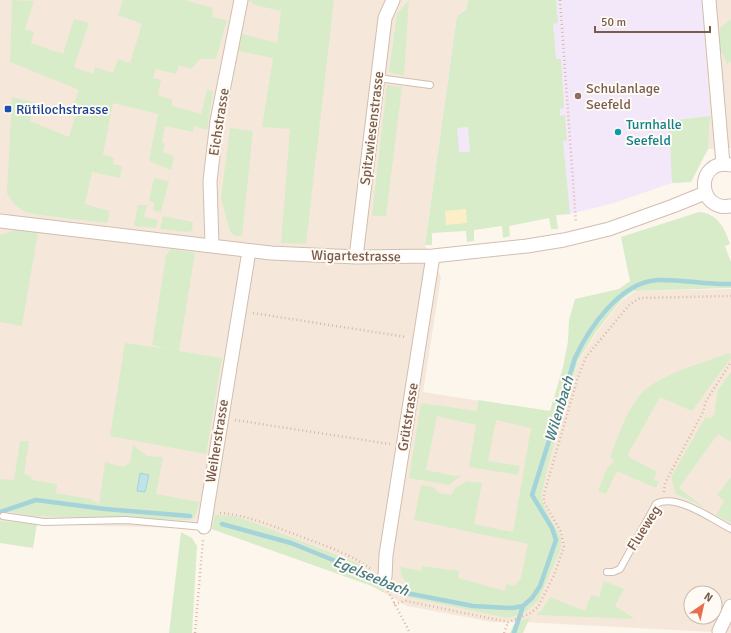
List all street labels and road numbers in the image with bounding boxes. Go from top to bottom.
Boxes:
street label: Spitzwiesenstrasse [357,70,387,186]
street label: Eichstrasse [205,87,233,157]
street label: Wigartestrasse [311,247,401,265]
street label: Grütstrasse [394,382,422,452]
street label: Weiherstrasse [202,398,232,484]
street label: Flueweg [624,502,664,554]

